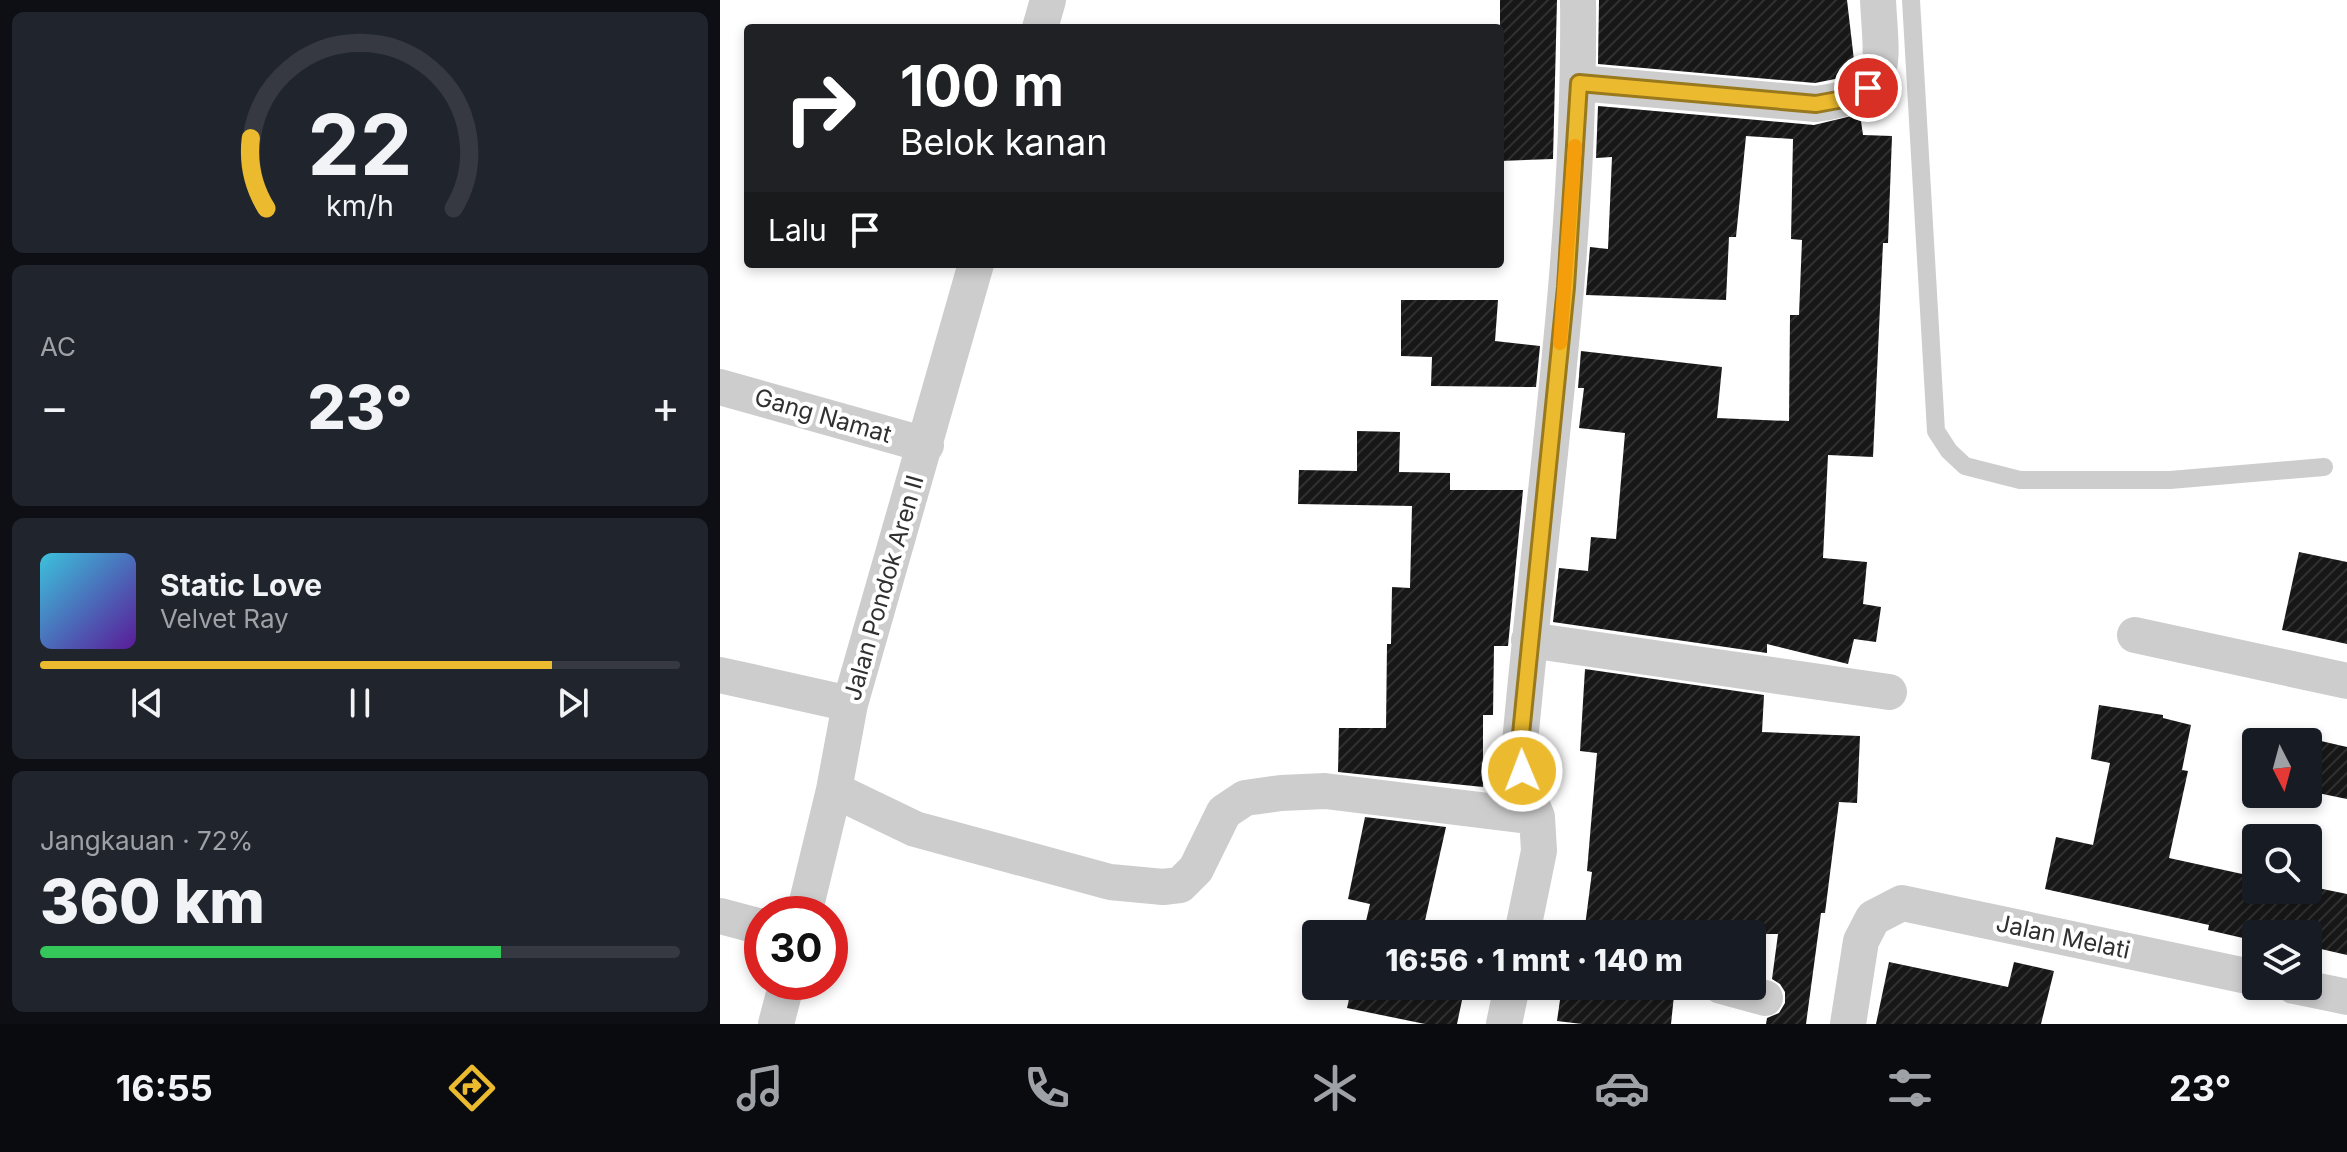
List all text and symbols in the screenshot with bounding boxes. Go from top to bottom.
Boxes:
text: 100 m [900,52,1064,120]
pin [1834,54,1902,122]
icon: right [768,56,872,160]
icon: arrive [1846,66,1890,110]
text: 22 [308,93,412,194]
text: Belok kanan [900,120,1107,164]
text: km/h [326,188,394,223]
icon: arrive [843,208,887,252]
text: Lalu [768,212,827,248]
text: AC [40,331,76,362]
text: 23° [307,371,413,443]
text: − [40,380,69,434]
text: + [651,380,680,434]
street label: Gang Namat [751,382,895,449]
street label: Jalan Pondok Aren II [837,472,930,704]
text: Static Love [160,567,322,603]
text: Velvet Ray [160,603,289,634]
icon: previous [125,681,169,725]
icon: pause [338,681,382,725]
icon: next [551,681,595,725]
north arrow [2242,728,2322,808]
map controls [2242,728,2322,1000]
position arrow [1480,729,1564,813]
button: search [2242,824,2322,904]
text: Jangkauan · 72% [40,825,253,856]
text: 360 km [40,865,265,937]
speed limit sign: 30 [744,896,848,1000]
street label: Jalan Melati [1994,908,2133,965]
button: layers [2242,920,2322,1000]
text: 16:56 · 1 mnt · 140 m [1385,942,1683,978]
icon: directions [444,1060,500,1116]
icon: music [732,1060,788,1116]
icon: phone [1019,1060,1075,1116]
icon: climate [1307,1060,1363,1116]
icon: car [1594,1060,1650,1116]
icon: filters [1882,1060,1938,1116]
text: 16:55 [116,1066,213,1110]
text: 23° [2169,1066,2231,1110]

